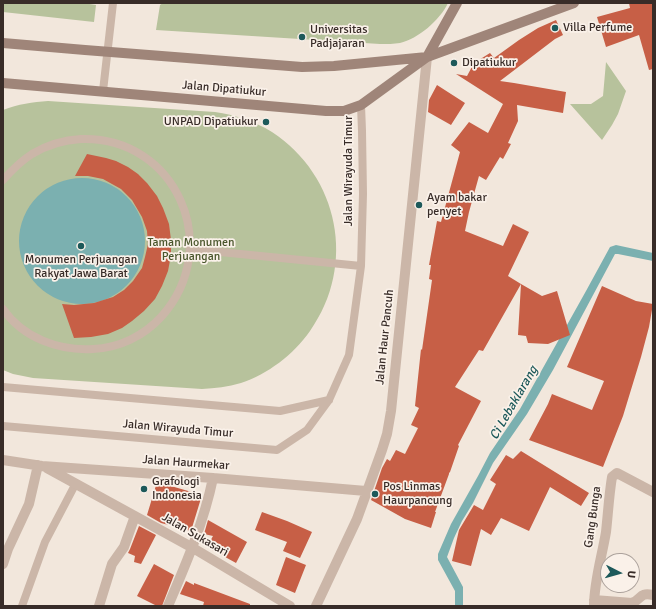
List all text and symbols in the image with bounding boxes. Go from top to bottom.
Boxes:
place label: Villa Perfume [563,21,632,35]
place label: Universitas Padjajaran [310,23,367,51]
marker: Villa Perfume [550,23,560,33]
marker: Universitas Padjajaran [297,32,307,42]
place label: Dipatiukur [462,56,516,70]
marker: Dipatiukur [449,58,459,68]
street label: Jalan Dipatiukur [181,78,267,100]
place label: UNPAD Dipatiukur [164,115,258,129]
street label: Jalan Wirayuda Timur [342,116,356,226]
marker: UNPAD Dipatiukur [261,117,271,127]
place label: Ayam bakar penyet [427,191,487,219]
marker: Ayam bakar penyet [414,200,424,210]
park label: Taman Monumen Perjuangan [147,236,235,264]
marker: Monumen Perjuangan Rakyat Jawa Barat [76,241,86,251]
place label: Monumen Perjuangan Rakyat Jawa Barat [25,253,137,281]
street label: Jalan Haur Pancuh [373,289,397,385]
water label: Ci Lebaklarang [487,363,541,443]
street label: Jalan Wirayuda Timur [122,417,234,441]
street label: Jalan Haurmekar [142,453,230,473]
place label: Grafologi Indonesia [152,475,202,503]
place label: Pos Linmas Haurpancung [383,480,452,508]
marker: Grafologi Indonesia [139,484,149,494]
street label: Gang Bunga [582,485,604,549]
marker: Pos Linmas Haurpancung [370,489,380,499]
street label: Jalan Sukasari [159,510,231,560]
north arrow [600,553,640,593]
text: U [625,570,638,579]

